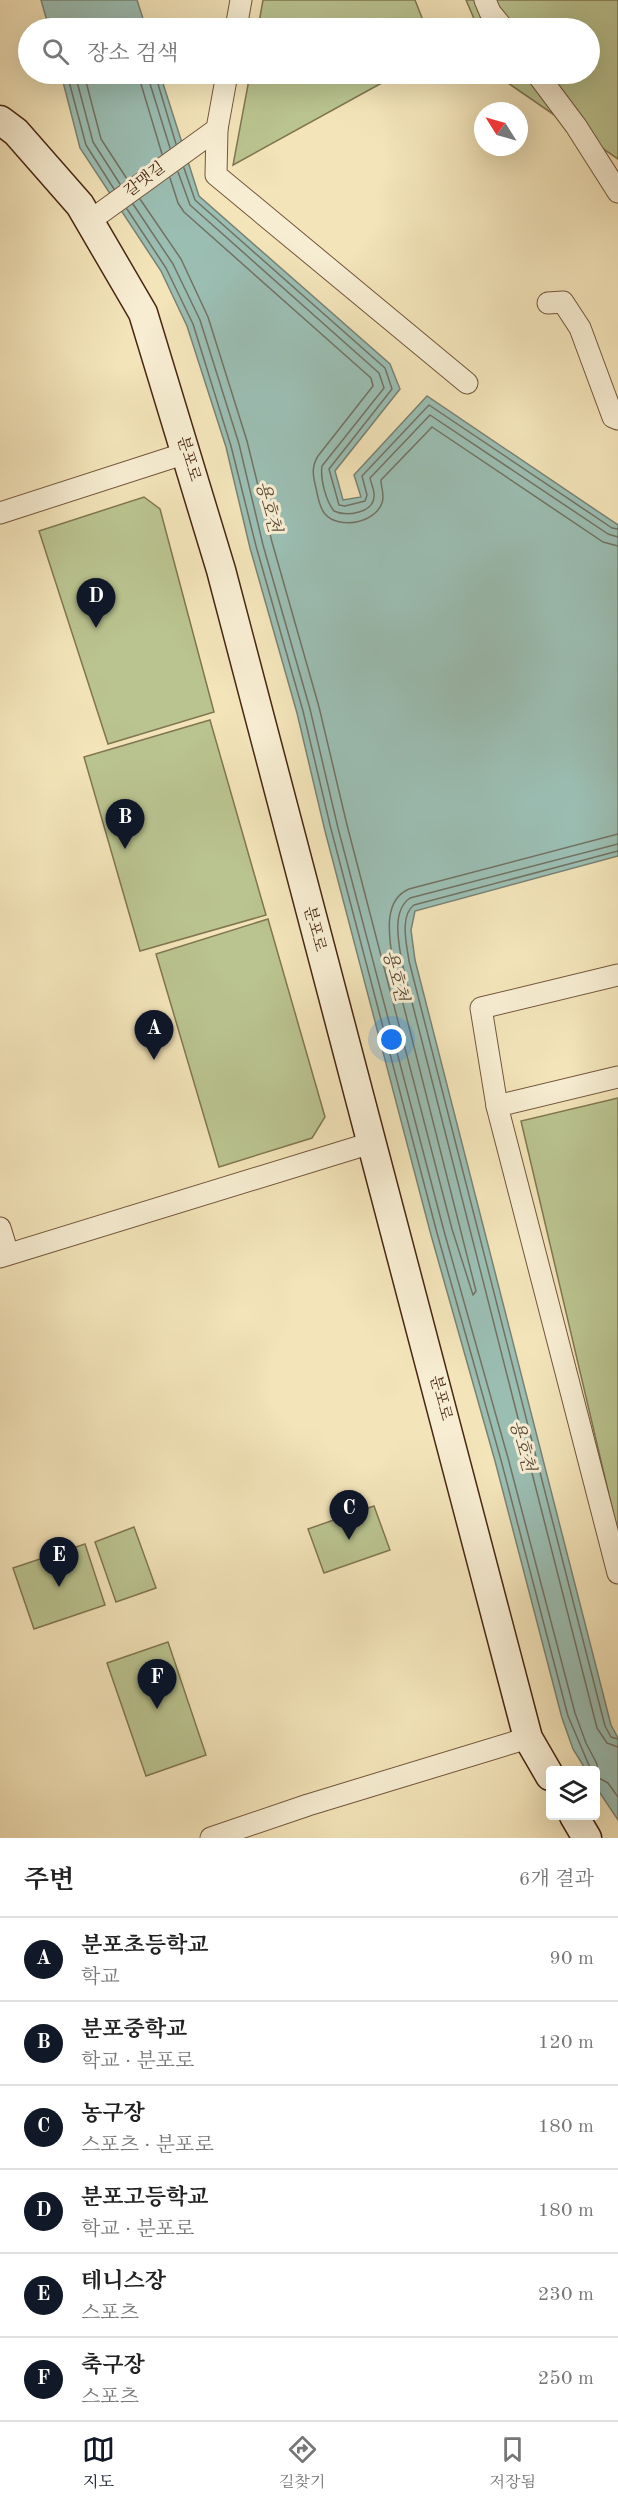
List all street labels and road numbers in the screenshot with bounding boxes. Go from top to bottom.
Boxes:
street label: 갈맷길 [121,159,168,200]
street label: 분포로 [174,434,204,484]
street label: 분포로 [300,904,330,954]
street label: 분포로 [426,1373,456,1423]

